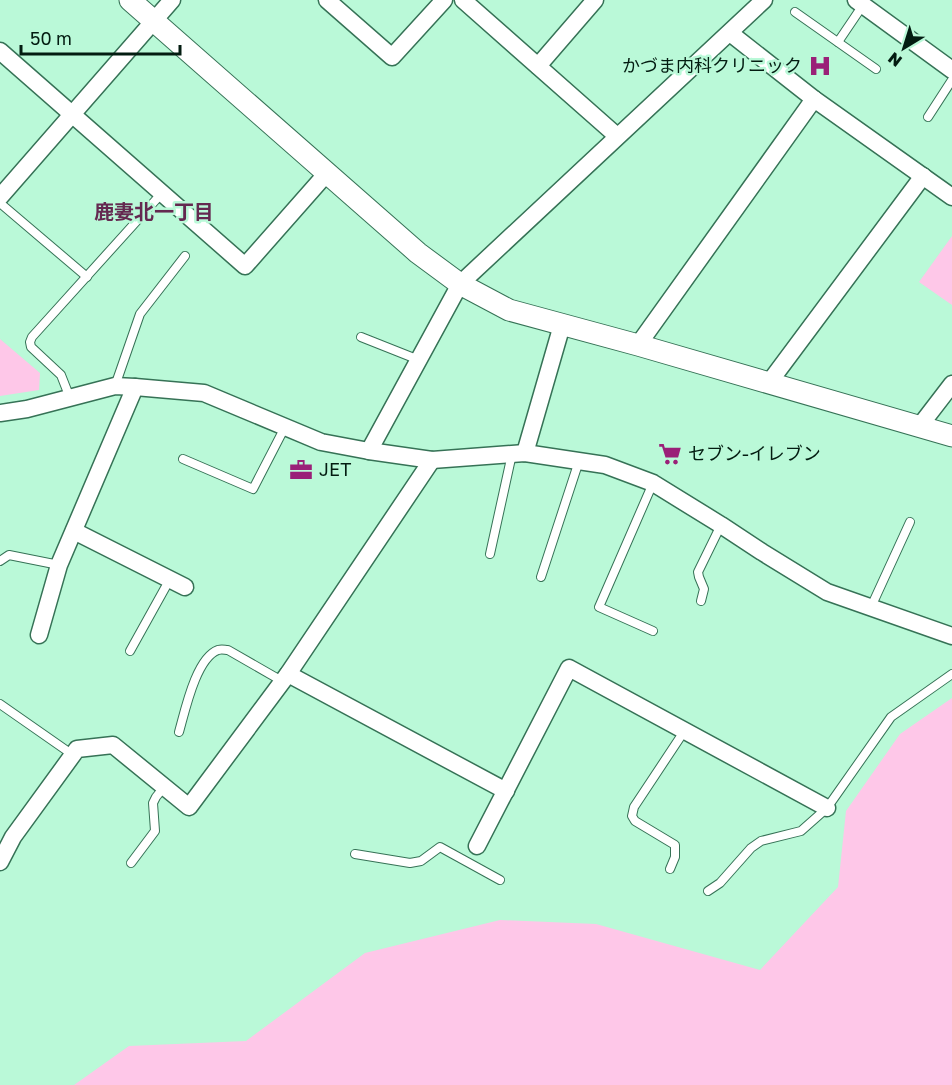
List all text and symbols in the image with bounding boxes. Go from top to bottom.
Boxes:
scale bar [21,18,180,56]
north arrow [874,18,934,78]
text: 50 m [30,27,72,49]
text: N [884,48,906,71]
hospital icon: かづま内科クリニック [807,53,833,79]
place label: かづま内科クリニック [622,54,802,76]
district label: 鹿妻北一丁目 [94,199,214,223]
supermarket icon: セブン-イレブン [657,441,683,467]
place label: セブン-イレブン [688,442,821,464]
office icon: JET [288,457,314,483]
place label: JET [319,458,351,480]

